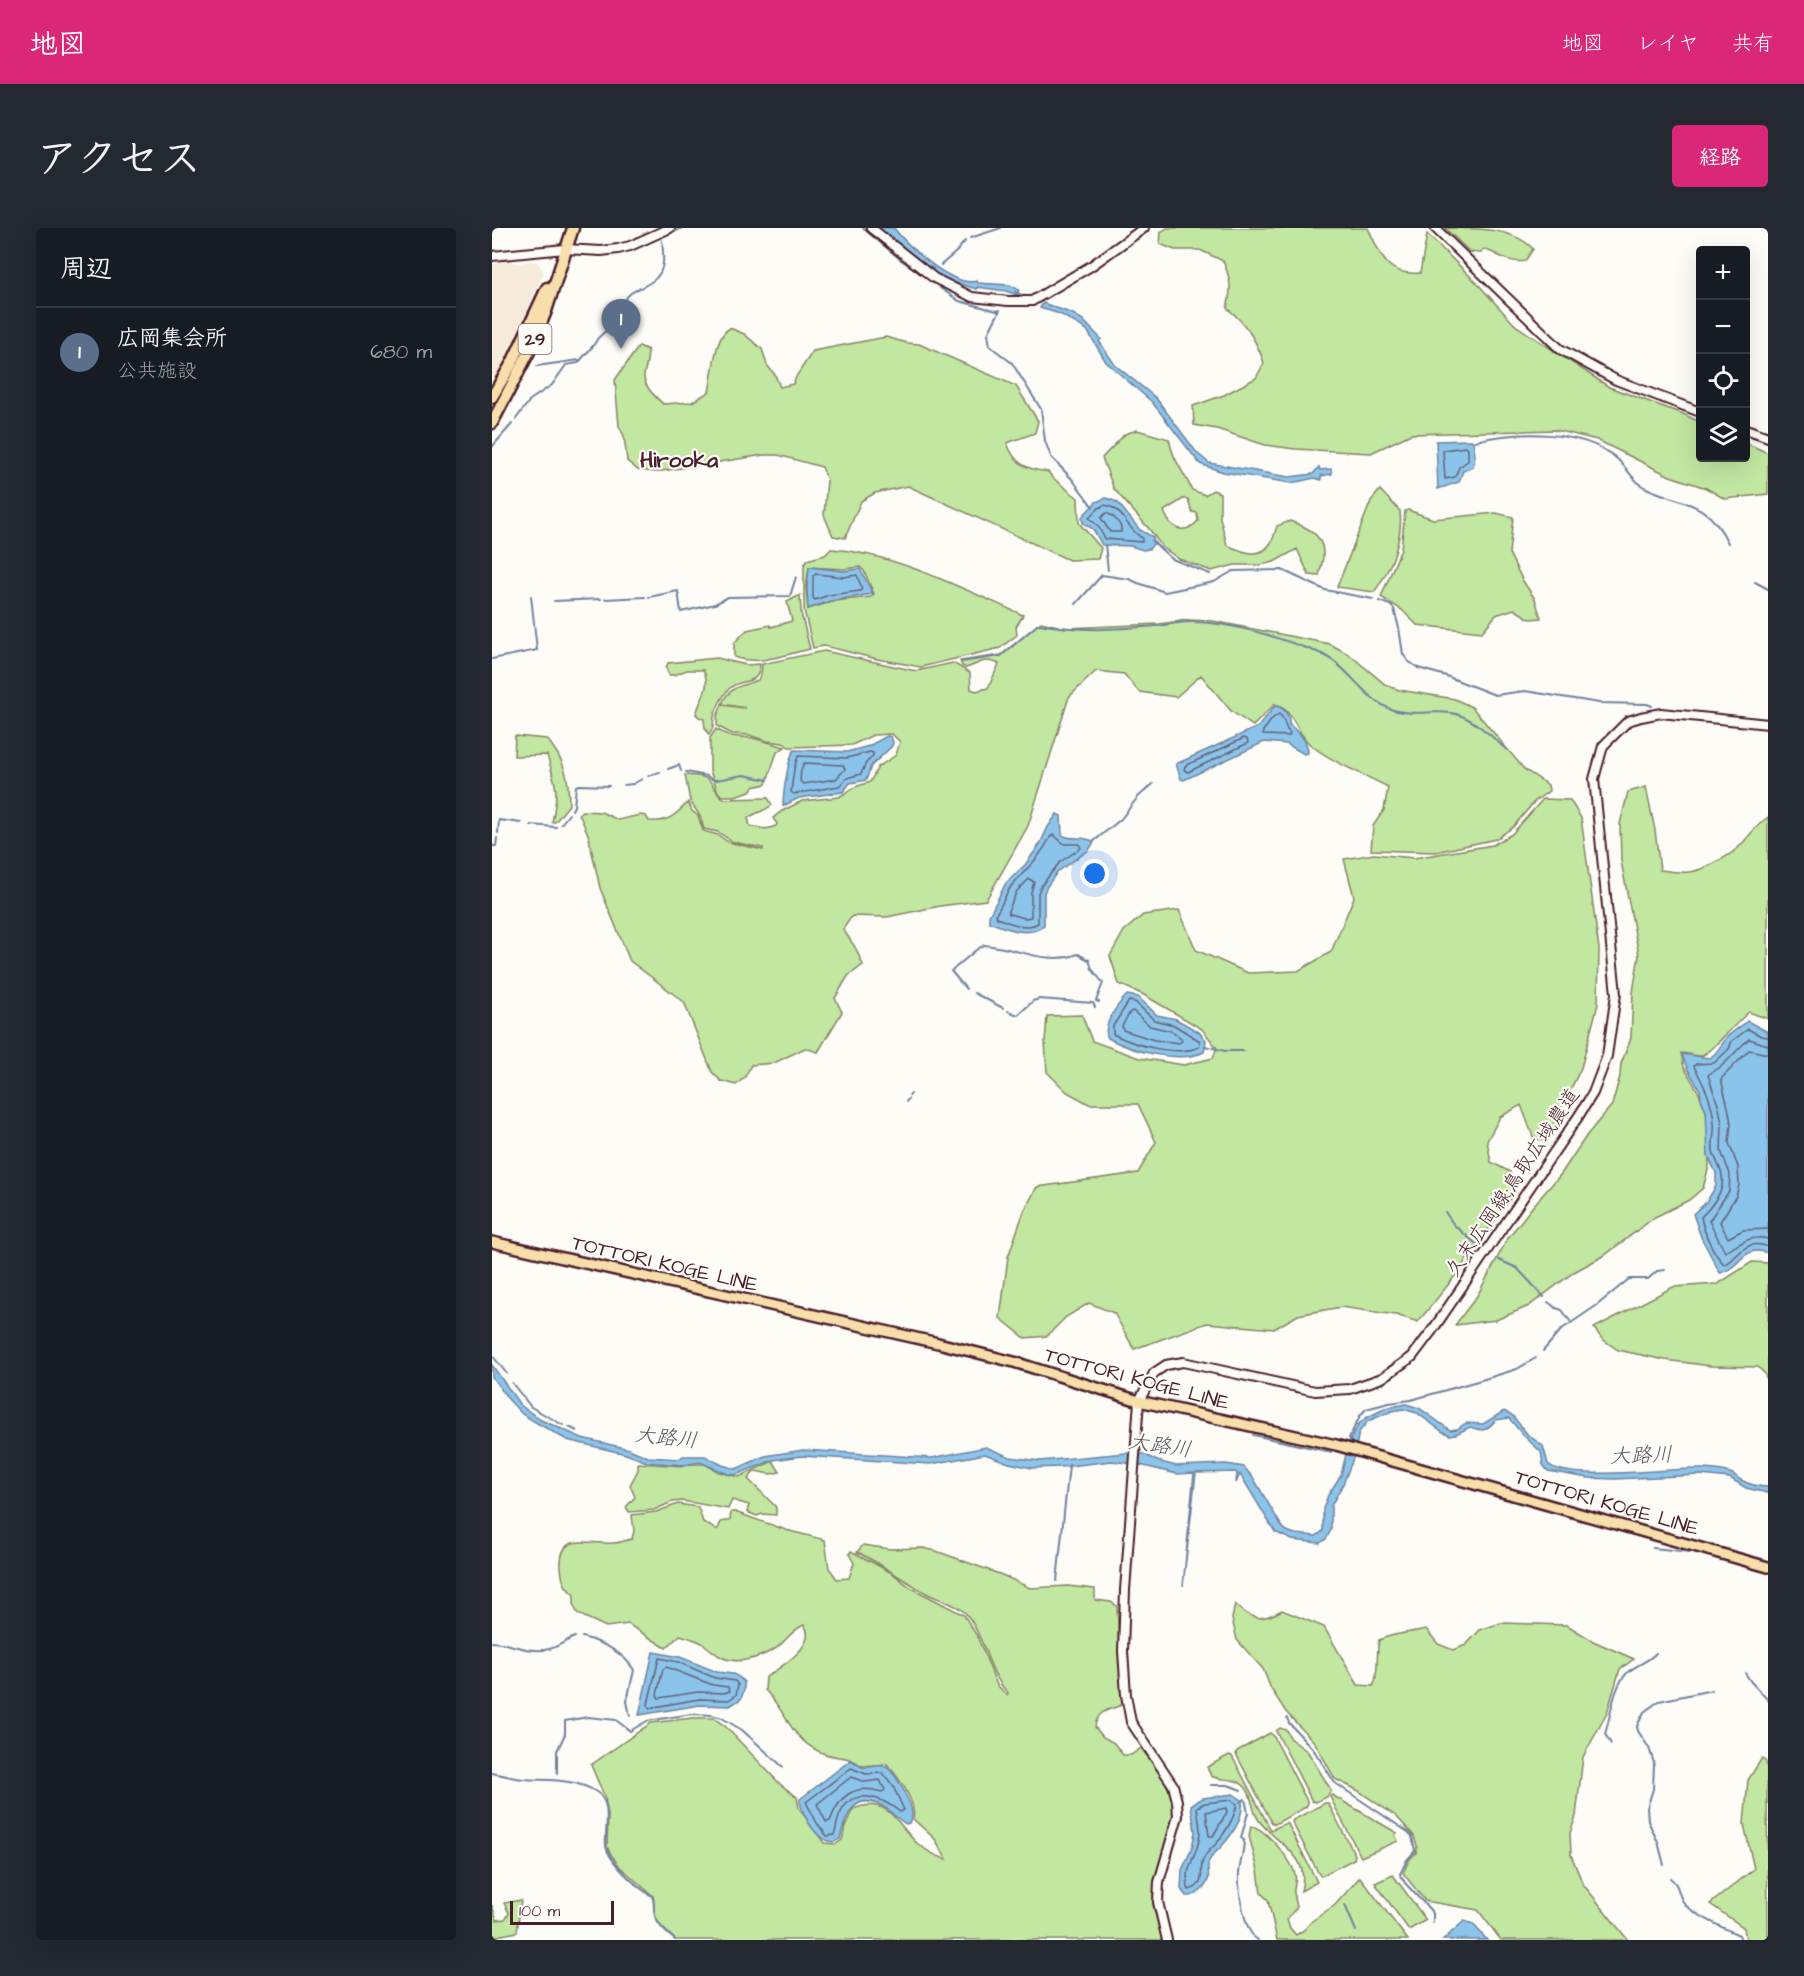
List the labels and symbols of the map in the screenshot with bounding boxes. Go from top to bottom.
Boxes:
pin: 1 [602,300,640,349]
road number: 29 [518,324,552,354]
district label: Hirooka [640,445,719,476]
your location [1080,859,1109,888]
street label: 久末広岡線;鳥取広域農道 [1439,1083,1587,1283]
street label: TOTTORI KOGE LINE [569,1229,761,1299]
street label: TOTTORI KOGE LINE [1041,1341,1232,1417]
water label: 大路川 [633,1420,699,1455]
water label: 大路川 [1127,1427,1193,1464]
water label: 大路川 [1609,1440,1673,1471]
street label: TOTTORI KOGE LINE [1512,1463,1702,1543]
scale bar [510,1898,614,1926]

